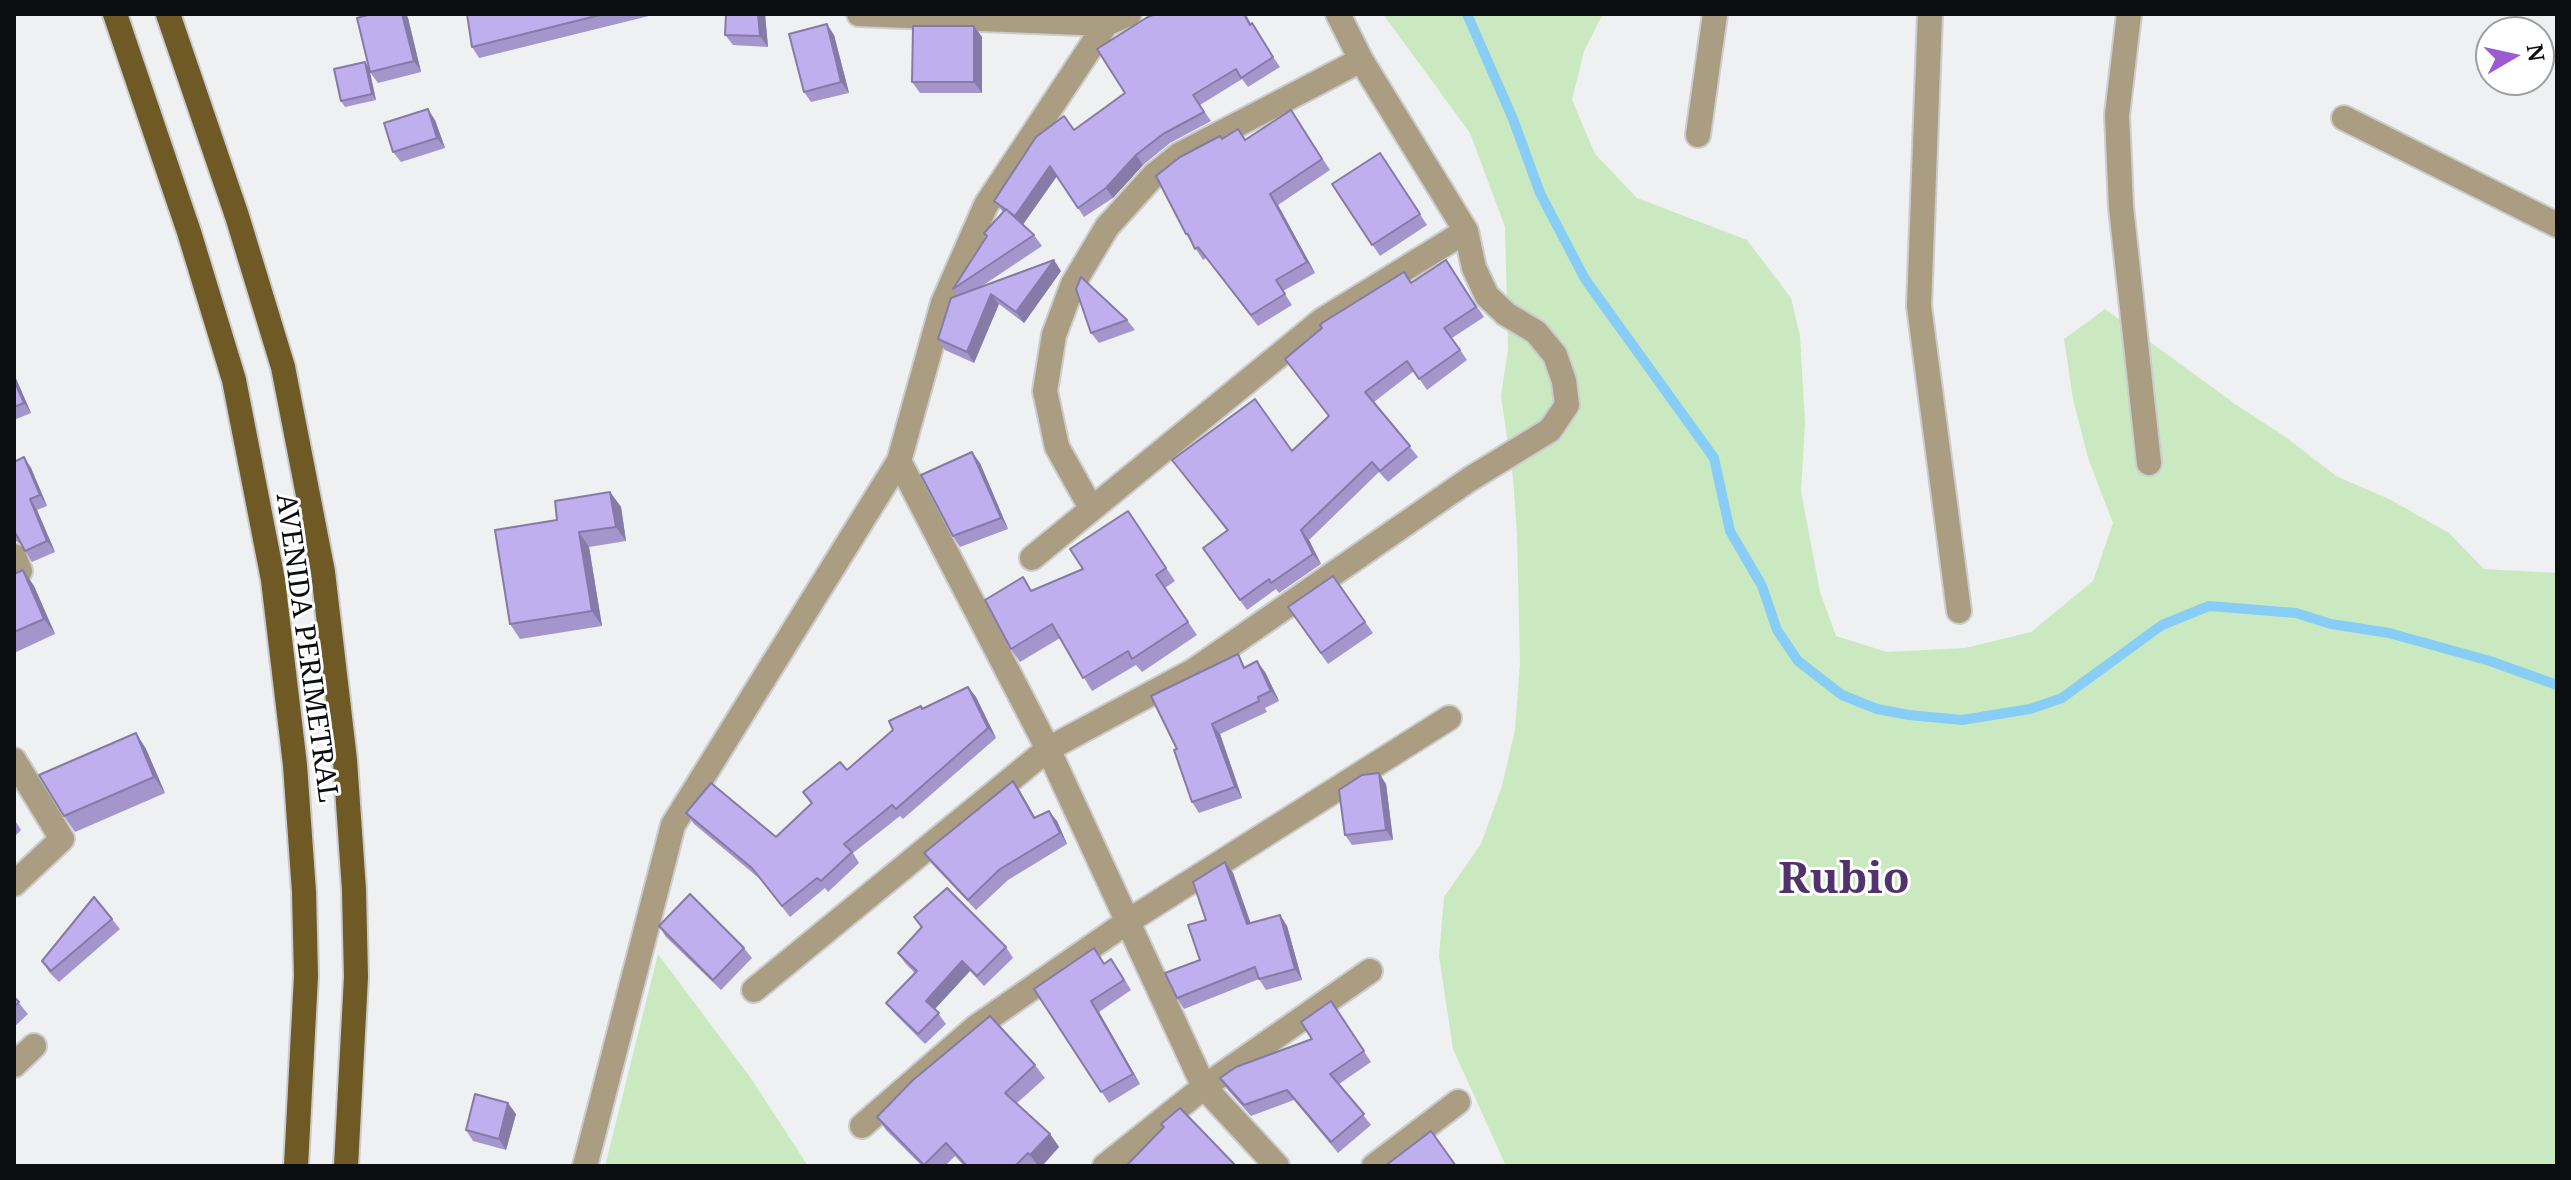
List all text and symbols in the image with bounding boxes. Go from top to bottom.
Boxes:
north arrow [2475,16,2555,96]
text: N [2521,42,2553,63]
street label: AVENIDA PERIMETRAL [268,491,344,805]
district label: Rubio [1778,854,1910,906]

